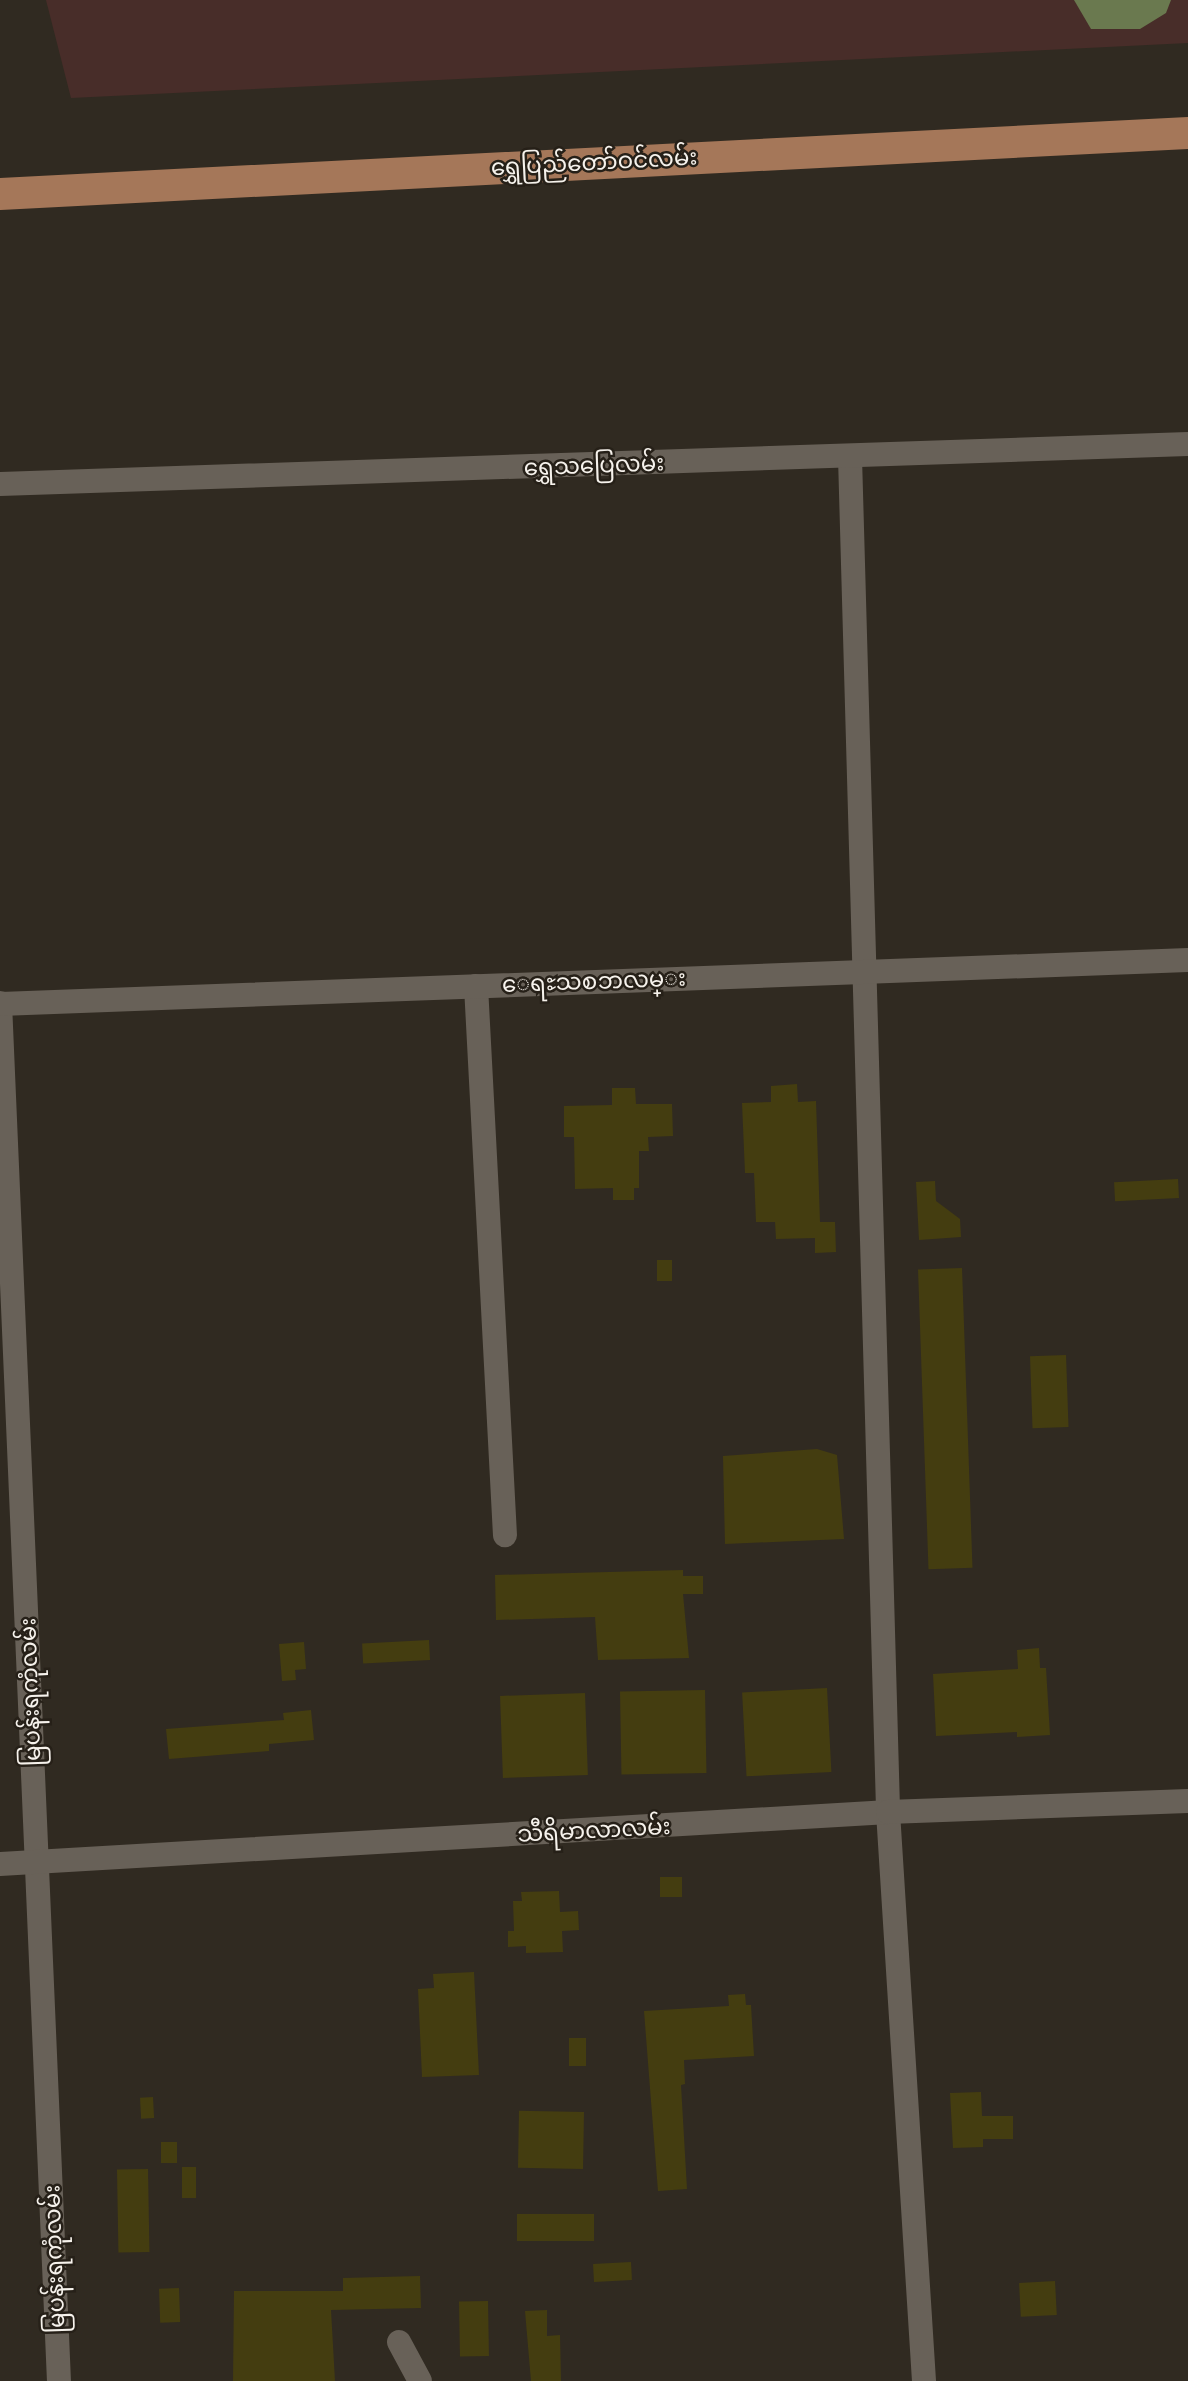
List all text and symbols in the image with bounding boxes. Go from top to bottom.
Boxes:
street label: ရွှေပြည်တော်ဝင်လမ်း [490,143,698,181]
street label: ရွှေသပြေလမ်း [523,449,665,481]
street label: ေရႊသစၥာလမ္း [502,964,686,998]
street label: မြပန်းရကုံလမ်း [14,1617,46,1767]
street label: သီရိမာလာလမ်း [517,1812,671,1848]
street label: မြပန်းရကုံလမ်း [38,2184,70,2334]

